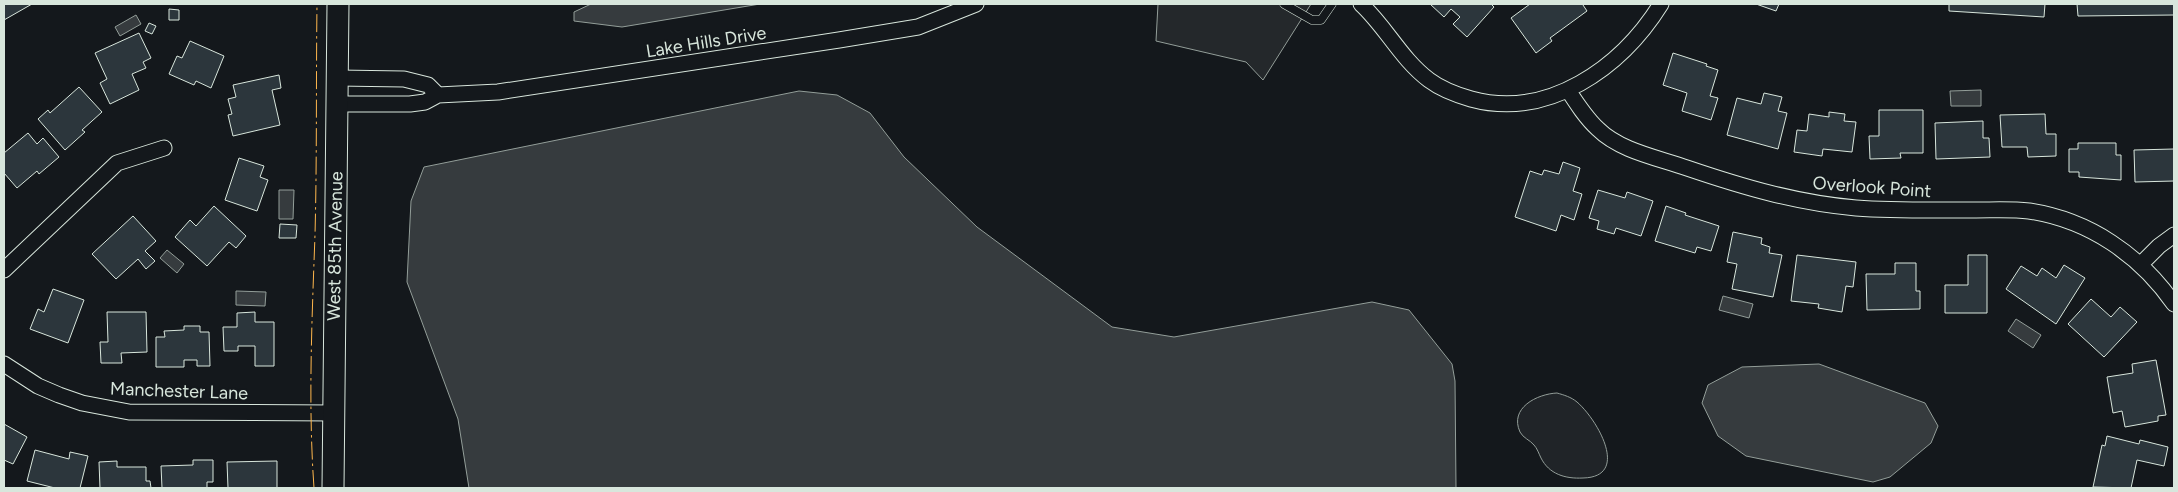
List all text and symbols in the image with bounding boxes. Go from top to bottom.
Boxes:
street label: Lake Hills Drive [644,22,768,62]
street label: West 85th Avenue [323,171,347,321]
street label: Overlook Point [1812,172,1932,202]
street label: Manchester Lane [110,378,248,404]

